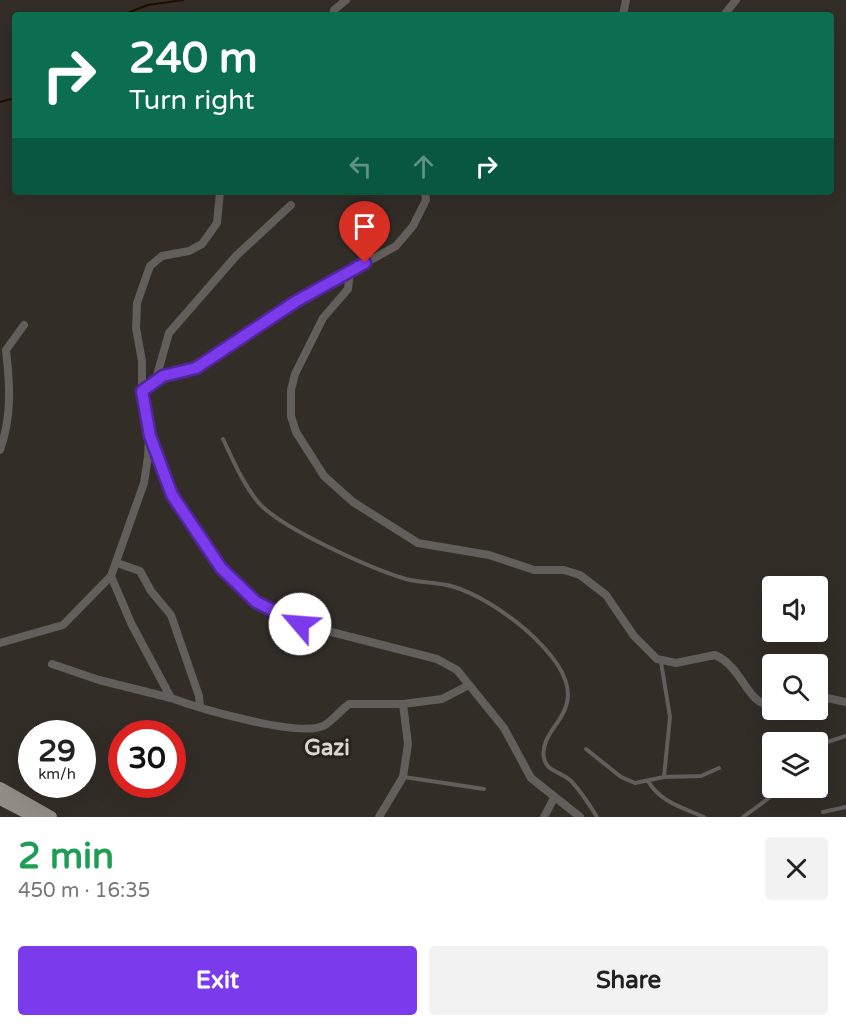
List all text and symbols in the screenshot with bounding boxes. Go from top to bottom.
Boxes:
text: 240 m [129,33,258,84]
icon: right [30,36,108,114]
text: Turn right [129,84,255,117]
icon: left [344,150,377,183]
icon: ahead [407,150,440,183]
icon: right [470,150,503,183]
pin [339,201,390,263]
icon: arrive [348,210,381,243]
map controls [762,576,828,798]
button: sound [762,576,828,642]
position arrow [268,592,332,656]
button: search [762,654,828,720]
speed limit sign: 30 [108,720,186,798]
button: layers [762,732,828,798]
text: 29 [38,733,76,770]
district label: Gazi [304,735,350,761]
text: km/h [38,765,76,783]
text: 2 min [18,835,114,878]
button: close [765,837,828,900]
text: 450 m · 16:35 [18,879,150,903]
button: Exit [18,946,417,1015]
button: Share [429,946,828,1015]

